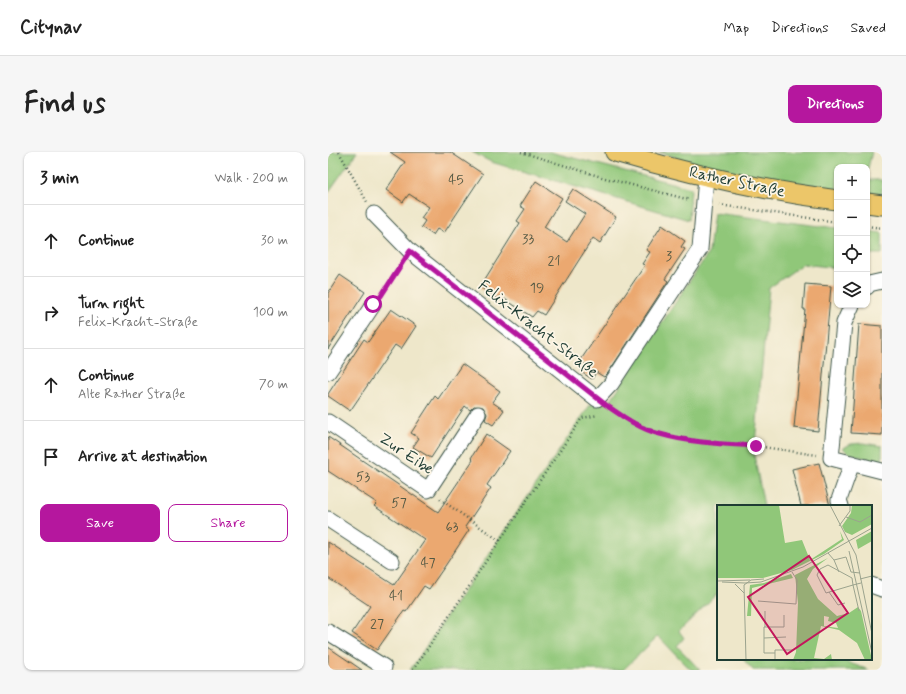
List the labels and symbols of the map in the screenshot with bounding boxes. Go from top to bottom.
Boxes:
street label: Rather Straße [687,162,787,202]
house number: 45 [448,171,464,189]
house number: 33 [522,230,534,248]
house number: 3 [666,247,672,265]
house number: 21 [548,252,560,270]
street label: Felix-Kracht-Straße [473,275,603,383]
house number: 19 [530,279,544,297]
route start [364,295,382,313]
street label: Zur Eibe [375,428,438,480]
route end [747,437,765,455]
house number: 53 [356,468,370,486]
house number: 57 [391,494,407,512]
inset map [717,505,872,660]
house number: 63 [445,518,459,536]
house number: 47 [420,554,436,572]
house number: 41 [389,587,403,605]
house number: 27 [370,615,384,633]

